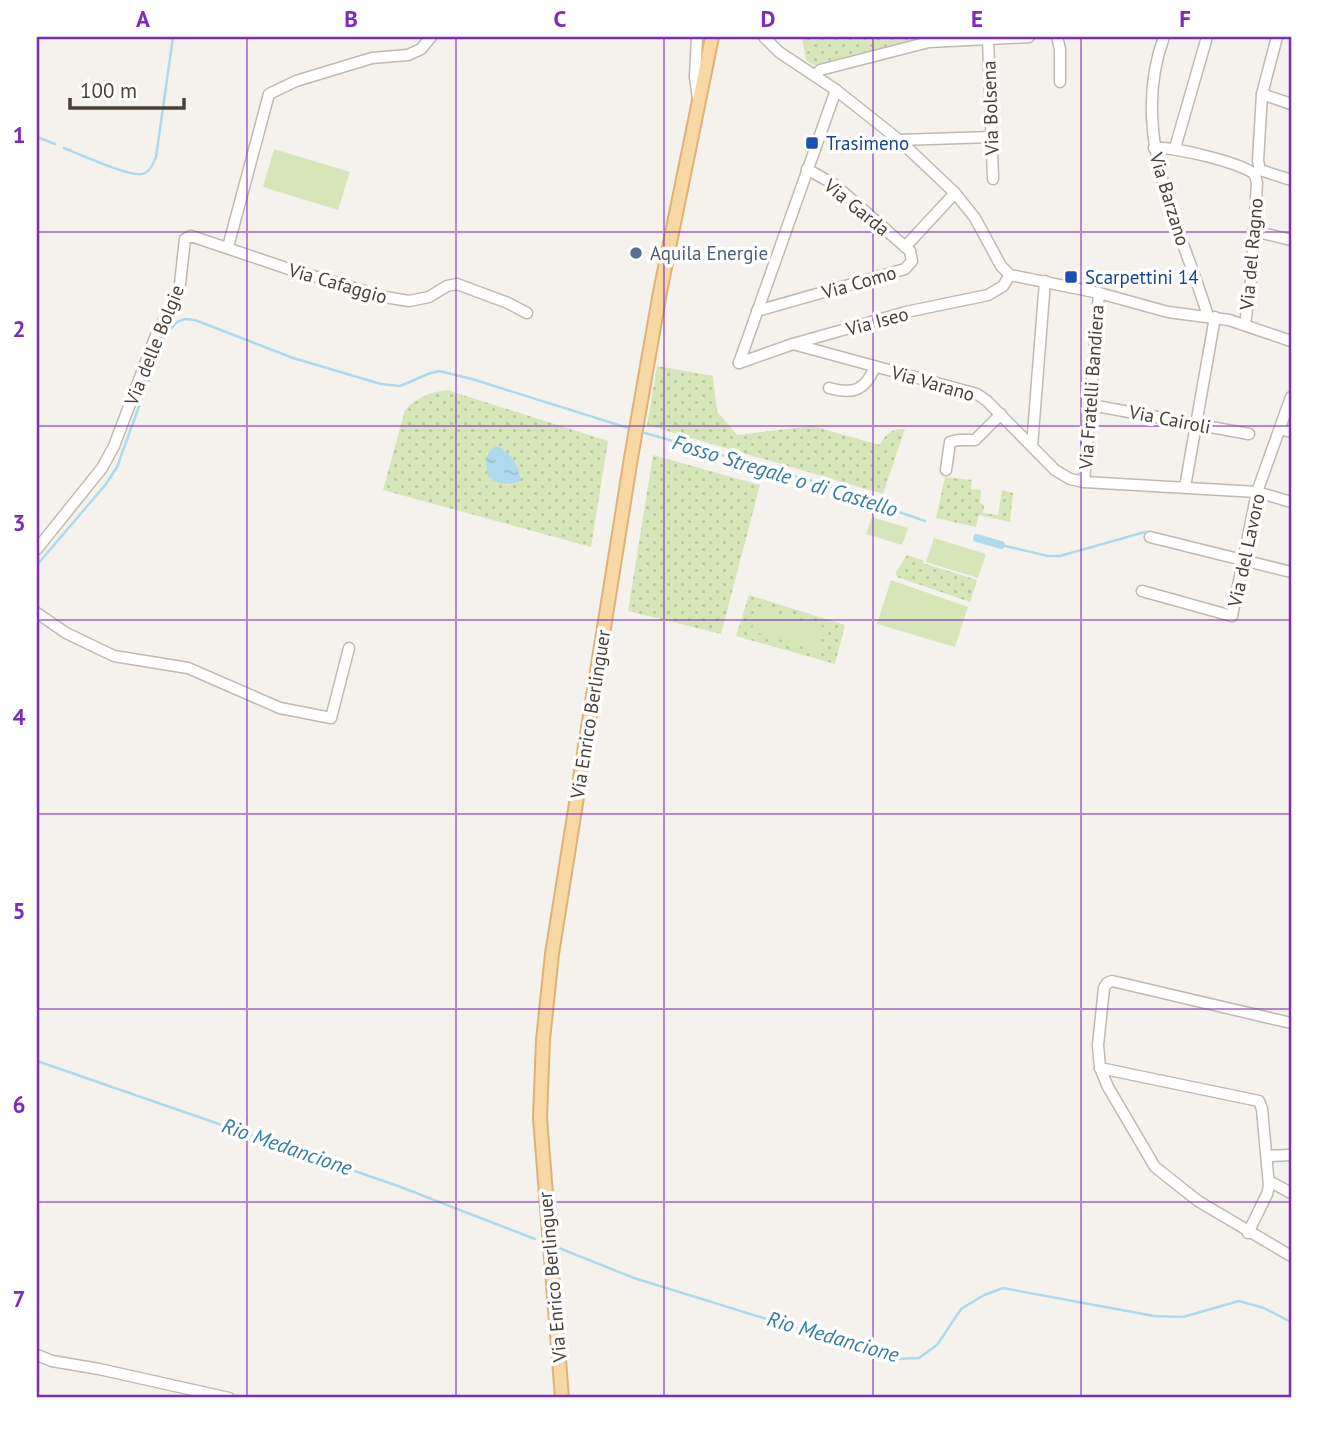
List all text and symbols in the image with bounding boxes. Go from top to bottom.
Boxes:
text: A [136,4,150,33]
text: B [344,4,358,33]
text: C [554,4,567,33]
text: D [761,4,775,33]
text: E [971,4,983,33]
text: F [1179,4,1191,33]
street label: Via Bolsena [976,60,1004,157]
scale bar [70,66,184,110]
text: 100 m [80,77,137,104]
text: 1 [12,120,26,149]
place label: Trasimeno [826,131,909,155]
marker: Trasimeno [804,135,820,151]
street label: Via Barzano [1144,149,1195,248]
street label: Via Garda [819,173,895,241]
street label: Via del Ragno [1234,197,1268,312]
place label: Aquila Energie [650,241,768,265]
marker: Aquila Energie [628,245,644,261]
street label: Via Cafaggio [285,257,390,309]
street label: Via Como [818,260,899,304]
place label: Scarpettini 14 [1085,265,1199,289]
marker: Scarpettini 14 [1063,269,1079,285]
street label: Via delle Bolgie [119,281,189,410]
street label: Via Iseo [842,301,911,341]
street label: Via Fratelli Bandiera [1073,304,1109,471]
text: 2 [12,314,26,343]
street label: Via Varano [888,359,977,406]
street label: Via Cairoli [1126,399,1213,439]
water label: Fosso Stregale o di Castello [669,428,901,523]
street label: Via del Lavoro [1222,491,1270,610]
text: 3 [12,508,26,537]
street label: Via Enrico Berlinguer [565,627,615,801]
text: 4 [12,702,26,731]
text: 5 [12,896,26,925]
text: 6 [12,1090,26,1119]
water label: Rio Medancione [219,1112,356,1182]
street label: Via Enrico Berlinguer [533,1190,571,1364]
text: 7 [12,1284,26,1313]
water label: Rio Medancione [764,1305,902,1368]

